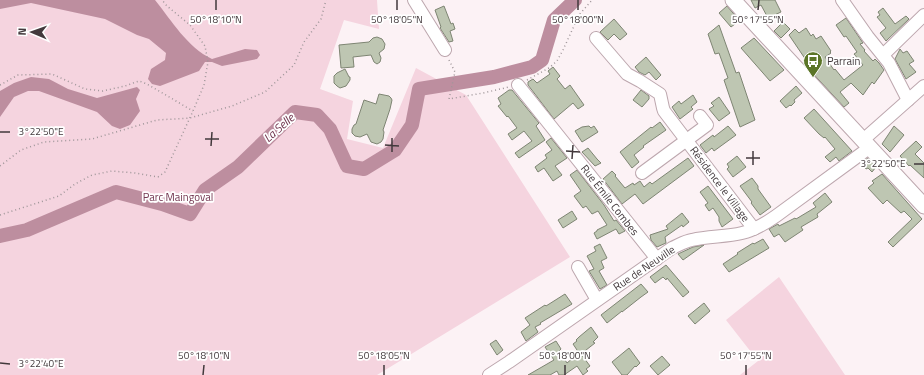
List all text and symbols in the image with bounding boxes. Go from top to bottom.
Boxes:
north arrow [12,12,52,52]
text: 50°18'10"N [190,12,242,27]
text: 50°18'05"N [371,12,423,27]
text: 50°18'00"N [552,12,604,27]
text: 50°17'55"N [732,12,784,27]
text: N [14,28,30,36]
bus stop icon: Parrain [802,50,824,78]
place label: Parrain [827,53,861,69]
water label: La Selle [259,108,299,147]
text: 3°22'50"E [19,124,64,139]
street label: Résidence le Village [686,143,754,225]
text: 3°22'50"E [861,156,906,171]
street label: Rue Émile Combes [577,161,643,239]
park label: Parc Maingoval [143,189,213,205]
street label: Rue de Neuville [610,241,678,295]
text: 50°18'10"N [178,348,230,363]
text: 50°18'05"N [358,348,410,363]
text: 50°18'00"N [539,348,591,363]
text: 50°17'55"N [720,348,772,363]
text: 3°22'40"E [19,356,64,371]

